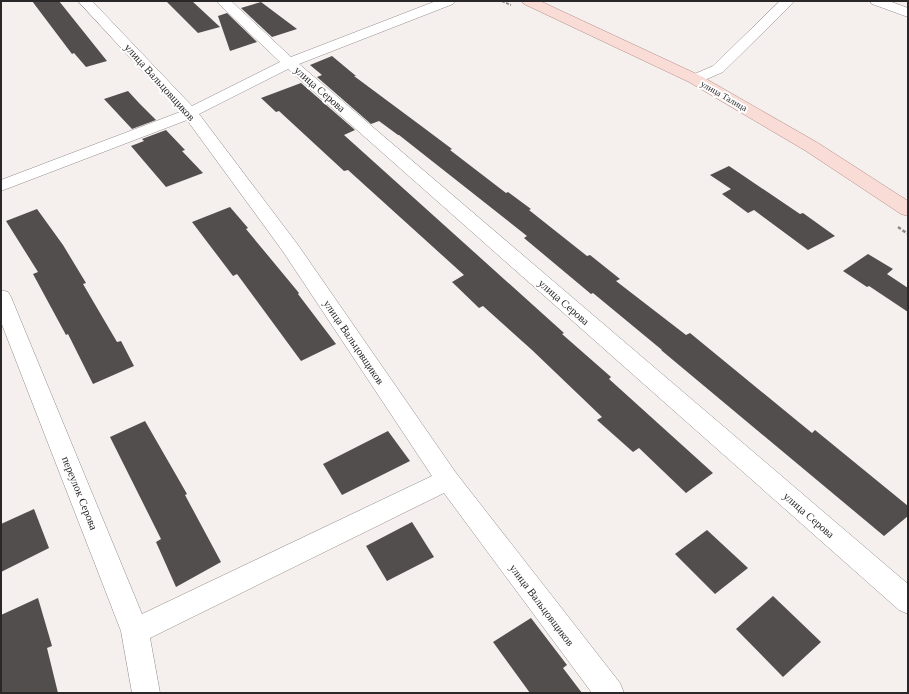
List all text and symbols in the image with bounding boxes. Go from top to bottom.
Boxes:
street label: улица Вальцовщиков [122,41,198,123]
street label: улица Серова [292,64,348,114]
street label: улица Талица [699,79,749,113]
street label: улица Серова [536,277,592,327]
street label: улица Вальцовщиков [321,298,387,386]
street label: переулок Серова [60,454,100,532]
street label: улица Серова [781,490,837,540]
street label: улица Вальцовщиков [507,562,577,648]

